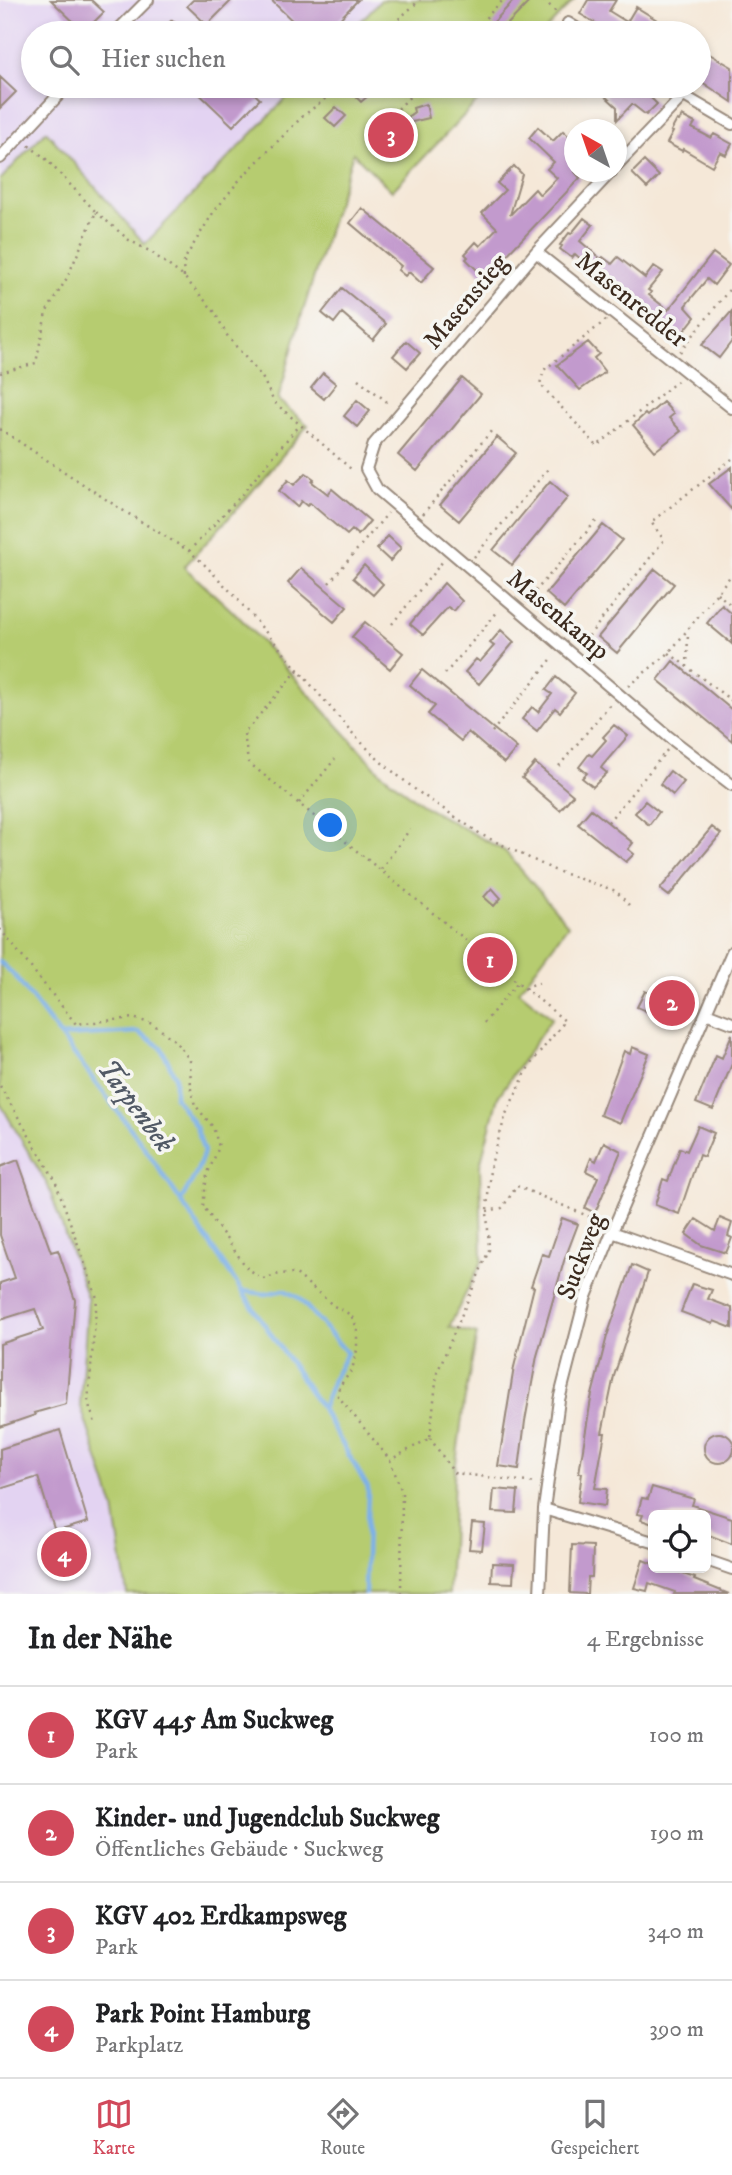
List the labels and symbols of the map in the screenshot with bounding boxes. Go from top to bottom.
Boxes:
pin: 3 [368,109,414,161]
north arrow [564,119,627,182]
street label: Masenredder [568,245,694,356]
street label: Masenstieg [417,247,516,357]
street label: Masenkamp [500,563,616,668]
your location [313,808,347,842]
pin: 1 [467,934,513,986]
pin: 2 [649,977,695,1029]
water label: Tarpenbek [89,1052,182,1160]
street label: Suckweg [550,1208,613,1305]
pin: 4 [41,1528,87,1580]

